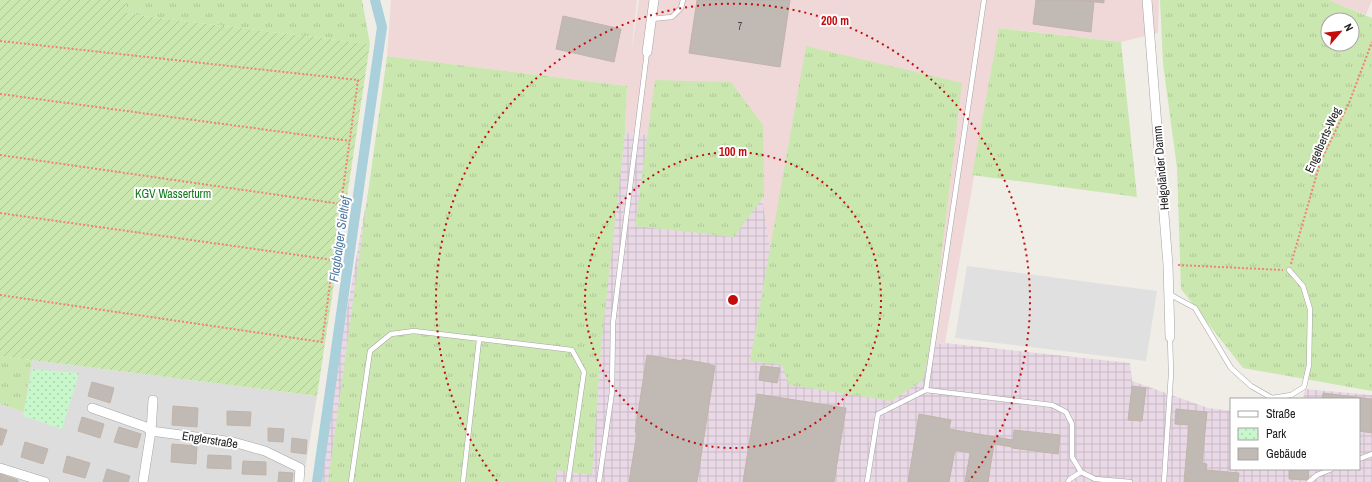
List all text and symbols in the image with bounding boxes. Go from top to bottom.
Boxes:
north arrow [1320,12,1360,52]
text: 200 m [821,13,849,29]
house number: 7 [738,20,743,33]
text: N [1341,21,1357,33]
street label: Engelberts-Weg [1301,104,1345,175]
street label: Helgoländer Damm [1149,125,1173,211]
text: 100 m [719,144,747,160]
park label: KGV Wasserturm [135,186,211,202]
water label: Flagbalger Sieltief [325,194,354,283]
centre of rings [726,293,740,307]
legend [1230,398,1360,470]
text: Straße [1266,406,1296,422]
text: Park [1266,426,1286,442]
street label: Englerstraße [181,428,239,452]
text: Gebäude [1266,446,1307,462]

